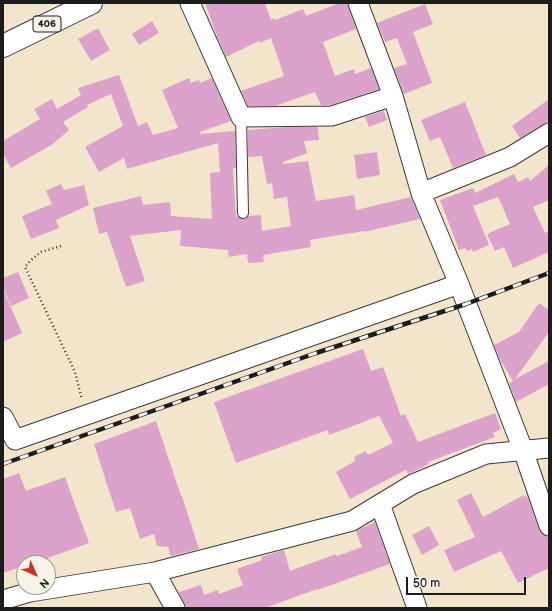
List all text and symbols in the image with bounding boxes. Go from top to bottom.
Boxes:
road number: 406 [33,16,61,32]
north arrow [16,555,56,595]
scale bar [408,569,528,595]
text: N [37,576,52,591]
text: 50 m [413,576,440,591]

